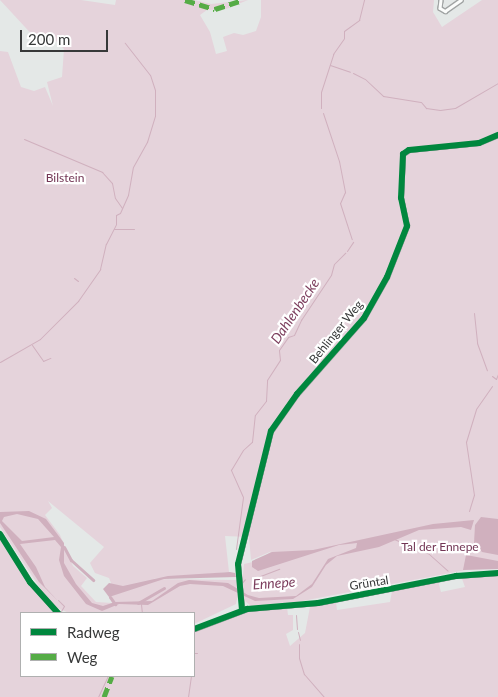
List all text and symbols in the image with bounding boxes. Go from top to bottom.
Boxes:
scale bar [22,20,110,52]
text: 200 m [28,30,70,48]
park label: Bilstein [46,171,84,185]
water label: Dahlenbecke [267,275,323,347]
street label: Behlinger Weg [306,297,366,367]
park label: Tal der Ennepe [401,540,479,554]
water label: Ennepe [252,573,296,593]
street label: Grüntal [348,573,390,593]
legend [20,612,195,677]
text: Radweg [67,623,120,641]
text: Weg [67,648,97,666]

